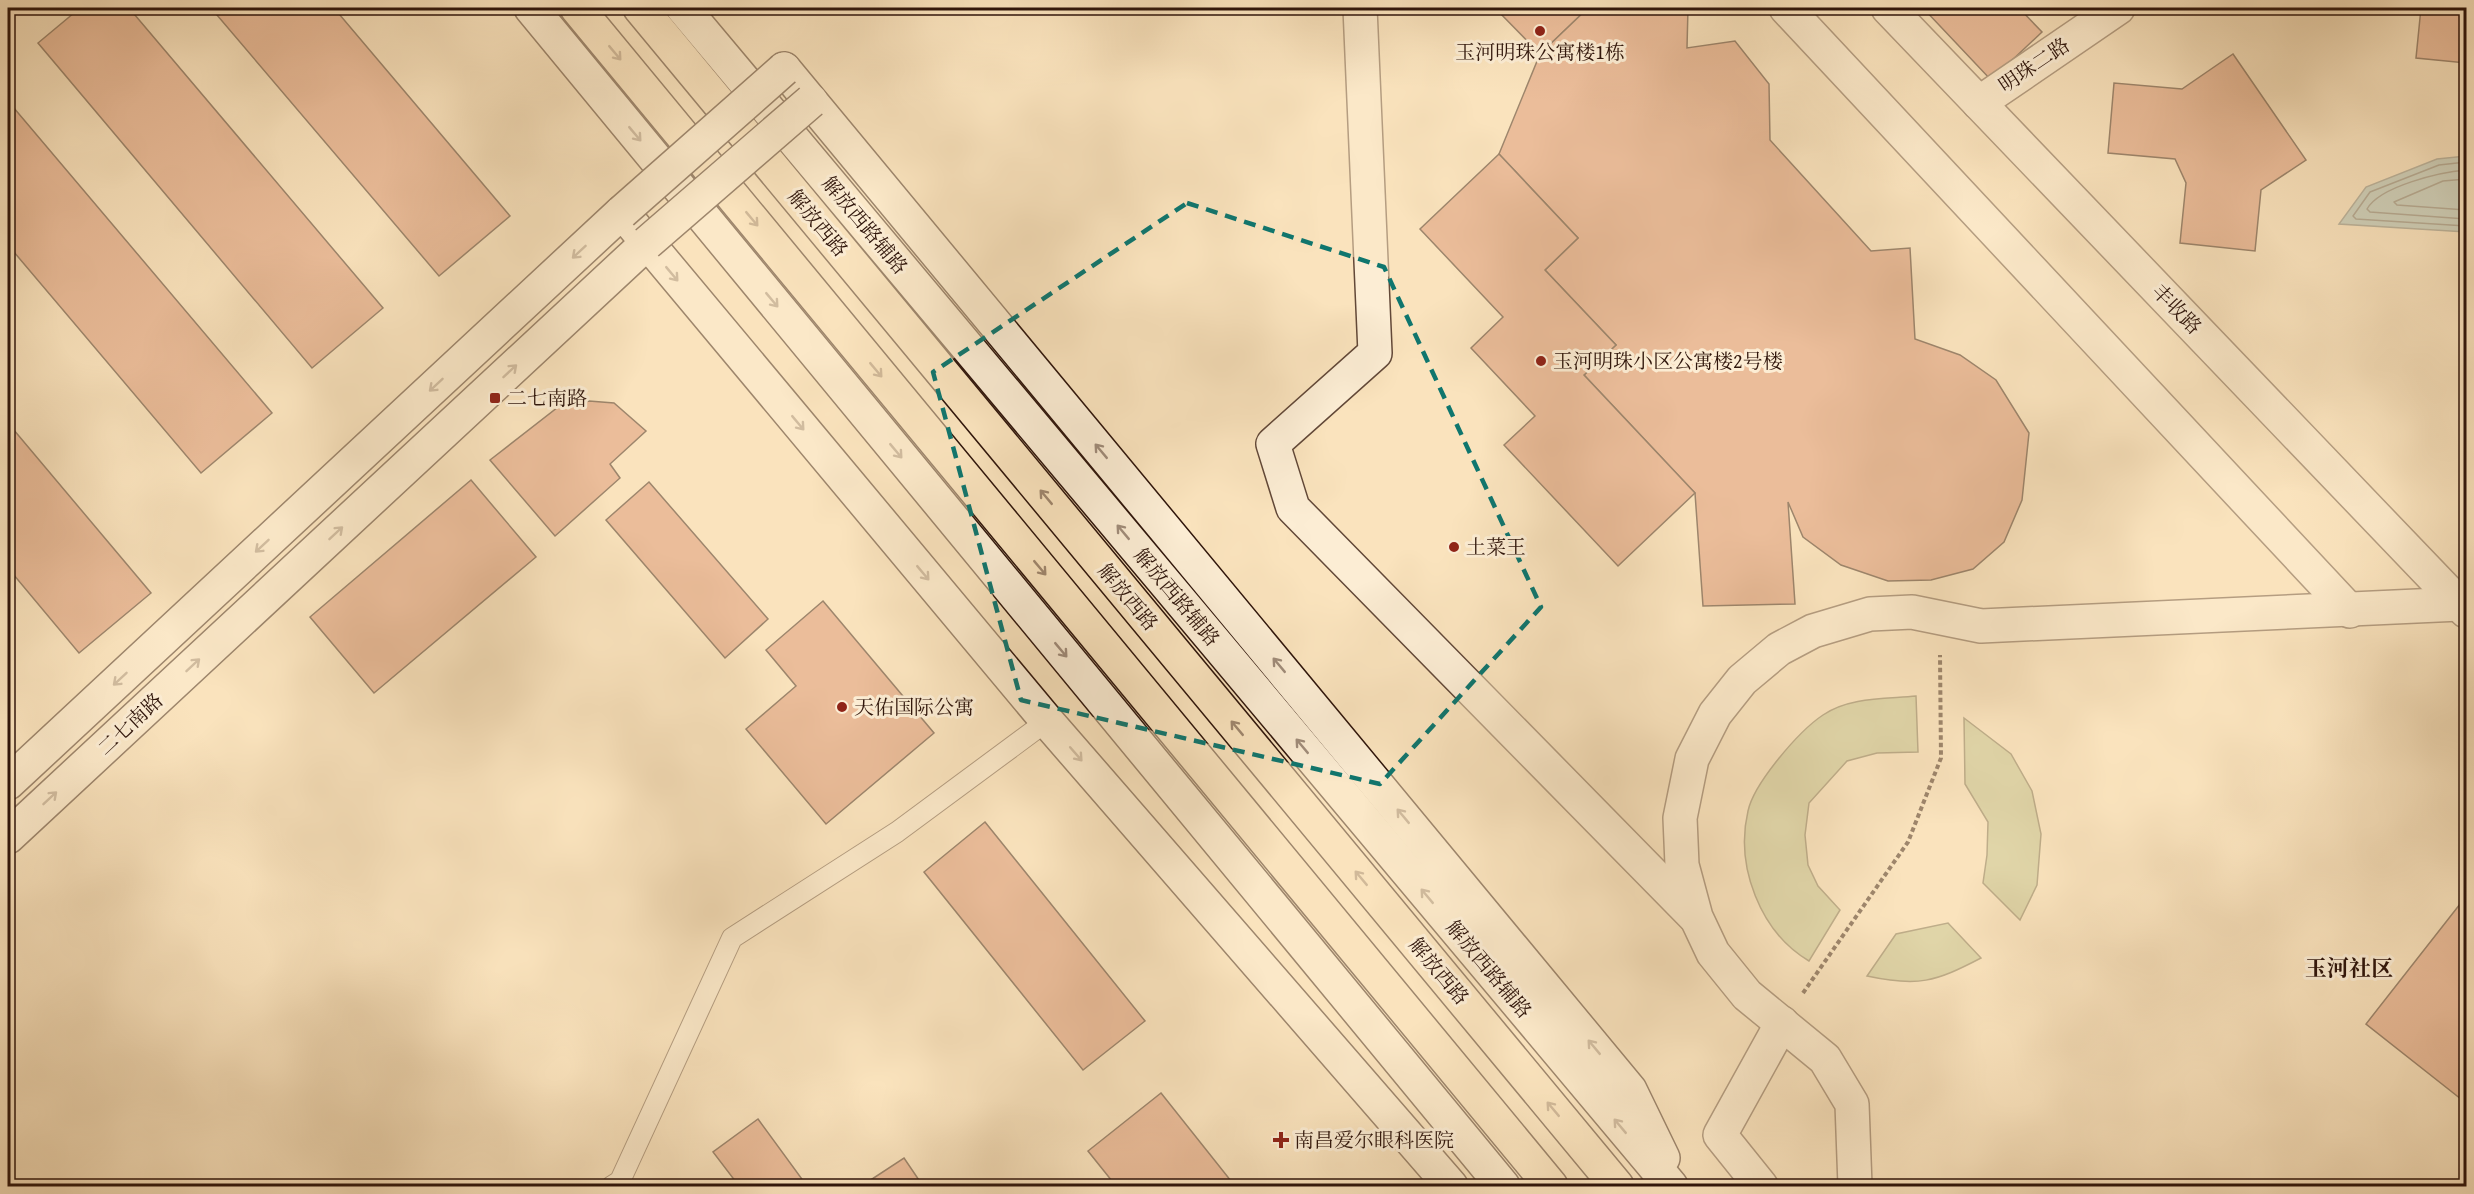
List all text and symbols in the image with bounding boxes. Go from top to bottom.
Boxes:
marker: 玉河明珠公寓楼1栋 [1533,24,1547,38]
street label: 明珠二路 [1992,30,2075,99]
place label: 玉河明珠公寓楼1栋 [1455,37,1625,66]
one-way arrow [608,45,621,61]
one-way arrow [628,126,642,141]
street label: 解放西路辅路 [816,169,915,280]
street label: 解放西路 [782,183,855,263]
one-way arrow [745,211,759,226]
one-way arrow [572,245,587,259]
one-way arrow [666,266,679,282]
street label: 丰收路 [2146,277,2209,340]
one-way arrow [766,292,779,308]
place label: 玉河明珠小区公寓楼2号楼 [1553,346,1783,375]
marker: 玉河明珠小区公寓楼2号楼 [1534,354,1548,368]
one-way arrow [870,361,883,377]
one-way arrow [502,364,517,378]
one-way arrow [429,378,444,392]
place label: 二七南路 [507,383,587,412]
marker: 二七南路 [488,391,502,405]
one-way arrow [791,415,804,431]
one-way arrow [890,443,903,459]
one-way arrow [1094,443,1107,459]
one-way arrow [1039,489,1052,505]
one-way arrow [1116,524,1129,540]
one-way arrow [329,525,344,540]
place label: 土菜王 [1466,532,1526,561]
one-way arrow [255,539,270,553]
marker: 土菜王 [1447,540,1461,554]
street label: 解放西路辅路 [1128,541,1227,652]
street label: 解放西路 [1092,557,1165,637]
one-way arrow [1034,560,1047,576]
one-way arrow [916,565,930,580]
one-way arrow [1054,642,1067,658]
one-way arrow [186,658,201,672]
one-way arrow [1272,658,1285,674]
one-way arrow [112,672,127,686]
street label: 二七南路 [91,686,169,762]
place label: 天佑国际公寓 [854,692,974,721]
marker: 天佑国际公寓 [835,700,849,714]
one-way arrow [1230,721,1244,736]
one-way arrow [1295,739,1309,754]
one-way arrow [1069,746,1083,761]
one-way arrow [43,791,58,805]
one-way arrow [1396,809,1410,824]
one-way arrow [1355,870,1368,886]
one-way arrow [1420,889,1434,904]
street label: 解放西路辅路 [1441,915,1537,1023]
street label: 解放西路 [1404,933,1474,1009]
district label: 玉河社区 [2305,952,2393,984]
one-way arrow [1588,1039,1601,1055]
one-way arrow [1546,1101,1559,1117]
one-way arrow [1613,1119,1627,1134]
place label: 南昌爱尔眼科医院 [1294,1125,1454,1154]
marker: 南昌爱尔眼科医院 [1272,1131,1290,1149]

